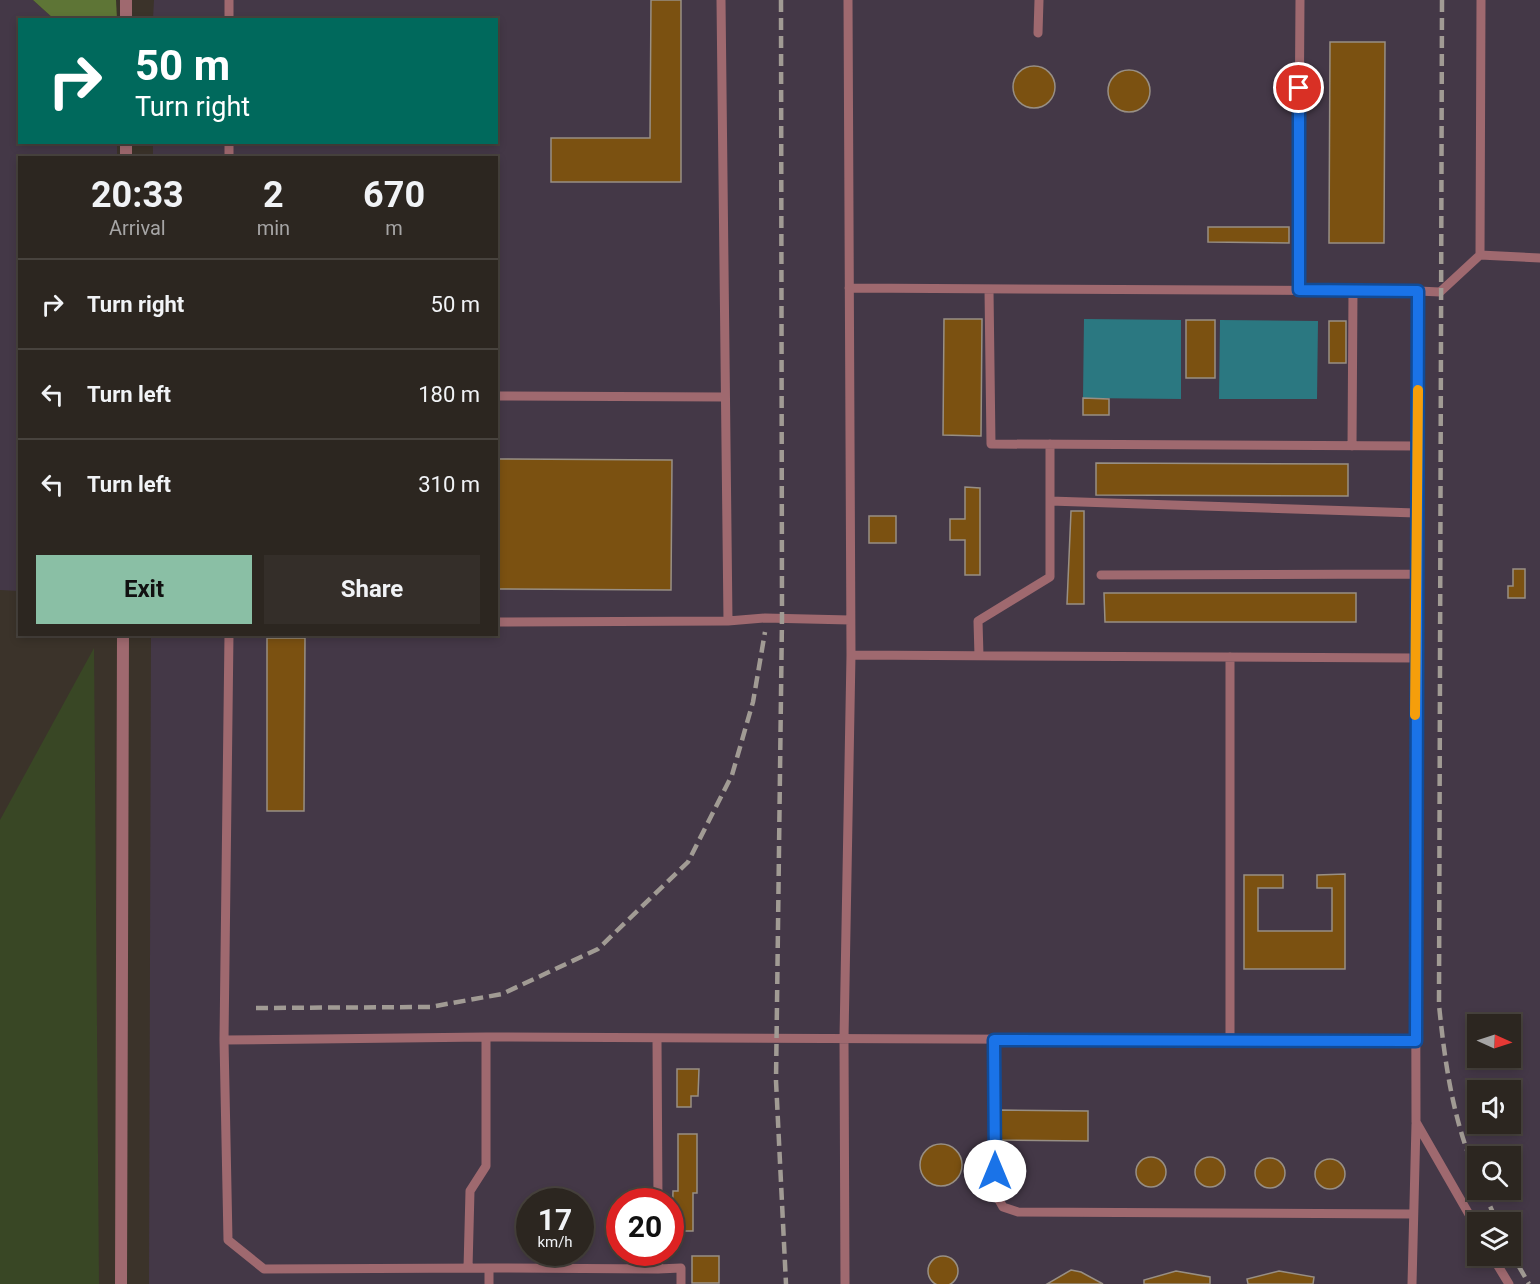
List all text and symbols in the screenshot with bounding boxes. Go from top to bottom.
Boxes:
text: 50 m [135,41,230,90]
icon: right [36,42,114,120]
pin [1273,62,1324,113]
icon: arrive [1282,71,1315,104]
text: Turn right [135,91,250,123]
text: 20:33 [91,174,184,216]
text: 2 [263,174,284,216]
text: 670 [363,174,425,216]
text: Arrival [109,216,166,240]
text: min [257,216,290,240]
text: m [385,216,403,240]
icon: right [36,288,69,321]
text: Turn right [87,292,184,317]
text: 50 m [431,292,480,317]
icon: left [36,378,69,411]
text: Turn left [87,382,171,407]
text: 180 m [418,382,480,407]
icon: left [36,468,69,501]
text: Turn left [87,472,171,497]
text: 310 m [418,472,480,497]
button: Exit [36,555,252,624]
button: Share [264,555,480,624]
north arrow [1467,1014,1521,1068]
map controls [1467,1014,1521,1266]
button: sound [1467,1080,1521,1134]
position arrow [963,1139,1027,1203]
button: search [1467,1146,1521,1200]
speed limit sign: 20 [606,1188,684,1266]
text: 17 [538,1202,572,1237]
button: layers [1467,1212,1521,1266]
text: km/h [537,1233,573,1251]

